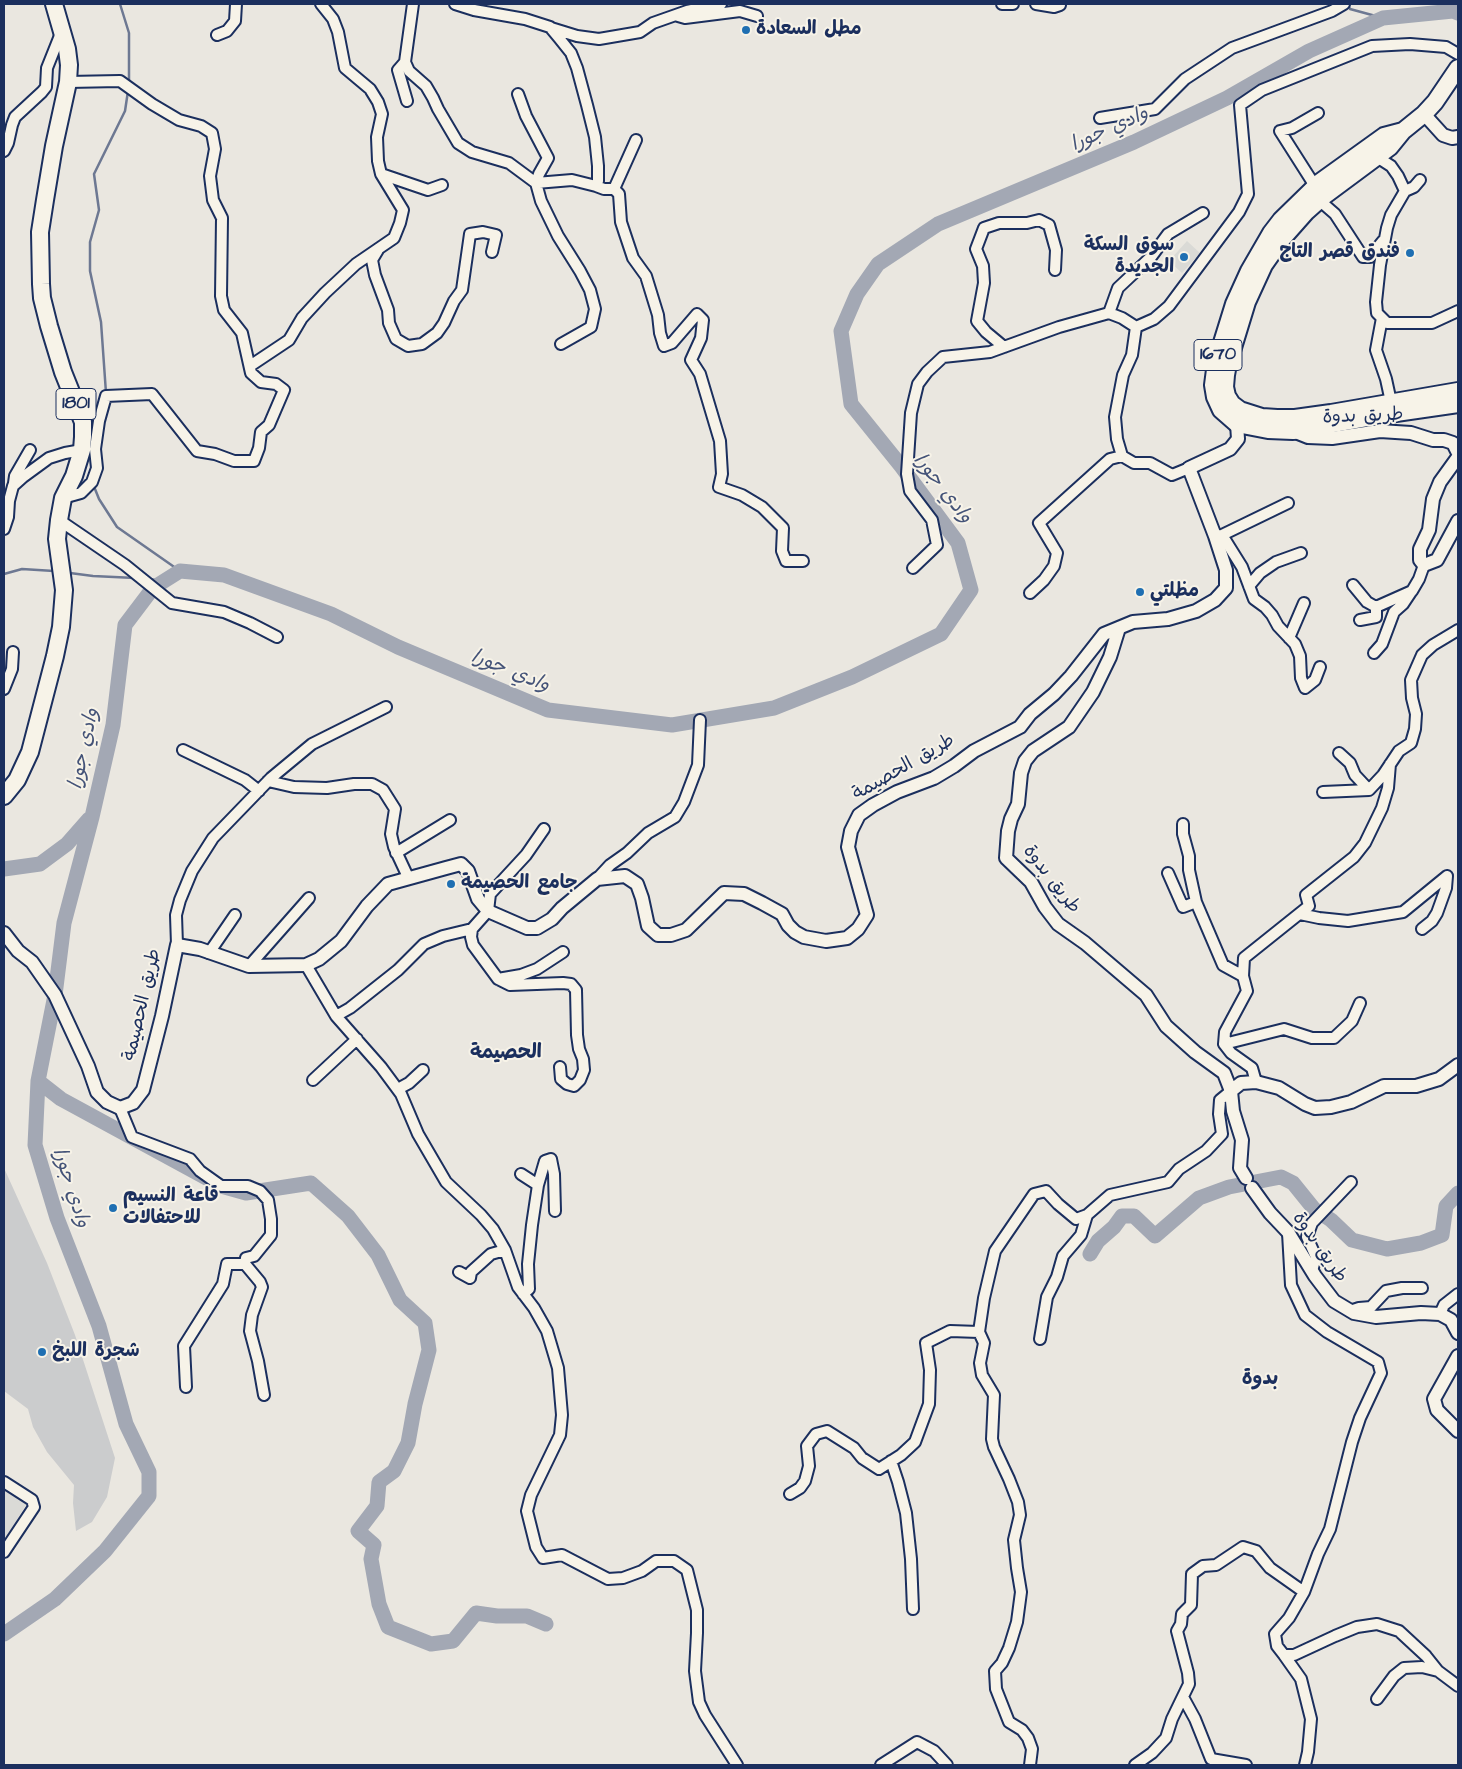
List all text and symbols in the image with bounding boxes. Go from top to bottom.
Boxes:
place label: مطل السعادة [756,19,862,41]
marker: مطل السعادة [740,24,752,36]
water label: وادي جورا [1068,102,1152,158]
place label: سوق السكة الجديدة [1084,235,1174,279]
place label: فندق قصر التاج [1279,242,1400,264]
marker: فندق قصر التاج [1404,247,1416,259]
marker: سوق السكة الجديدة [1178,251,1190,263]
road number: 1670 [1194,340,1242,370]
road number: 1801 [56,388,96,419]
street label: طريق بدوة [1322,404,1404,430]
water label: وادي جورا [907,449,977,529]
place label: مظلتي [1150,581,1199,603]
marker: مظلتي [1134,586,1146,598]
water label: وادي جورا [467,645,553,699]
water label: وادي جورا [65,706,105,792]
street label: طريق الحصيمة [849,730,959,806]
street label: طريق بدوة [1017,841,1085,919]
place label: جامع الحصيمة [461,873,577,895]
marker: جامع الحصيمة [445,878,457,890]
street label: طريق الحصيمة [119,947,167,1063]
district label: الحصيمة [470,1042,542,1066]
water label: وادي جورا [46,1145,94,1231]
place label: قاعة النسيم للاحتفالات [123,1186,219,1230]
marker: قاعة النسيم للاحتفالات [107,1202,119,1214]
street label: طريق بدوة [1286,1208,1352,1288]
place label: شجرة اللبخ [52,1341,140,1363]
marker: شجرة اللبخ [36,1346,48,1358]
district label: بدوة [1242,1368,1278,1392]

